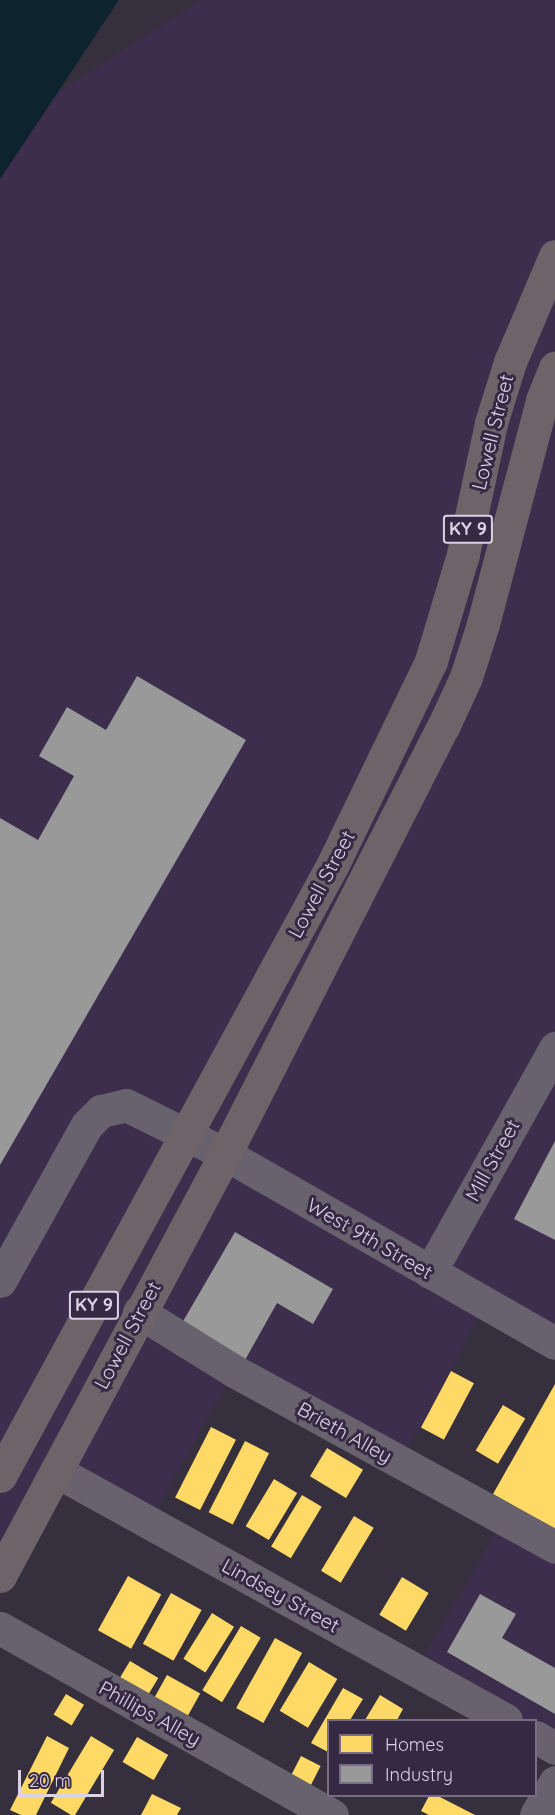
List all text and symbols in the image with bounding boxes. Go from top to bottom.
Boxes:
street label: Lowell Street [466,372,518,492]
road number: KY 9 [442,514,494,544]
street label: Lowell Street [283,826,359,942]
street label: Mill Street [460,1115,524,1205]
street label: West 9th Street [303,1192,437,1284]
street label: Lowell Street [89,1277,165,1393]
road number: KY 9 [68,1290,119,1320]
street label: Brieth Alley [294,1396,396,1468]
street label: Lindsey Street [218,1553,344,1637]
street label: Phillips Alley [95,1675,205,1751]
legend [327,1719,537,1797]
text: Homes [385,1733,444,1756]
scale bar [21,1758,106,1796]
text: Industry [385,1763,453,1786]
text: 20 m [29,1769,71,1792]

